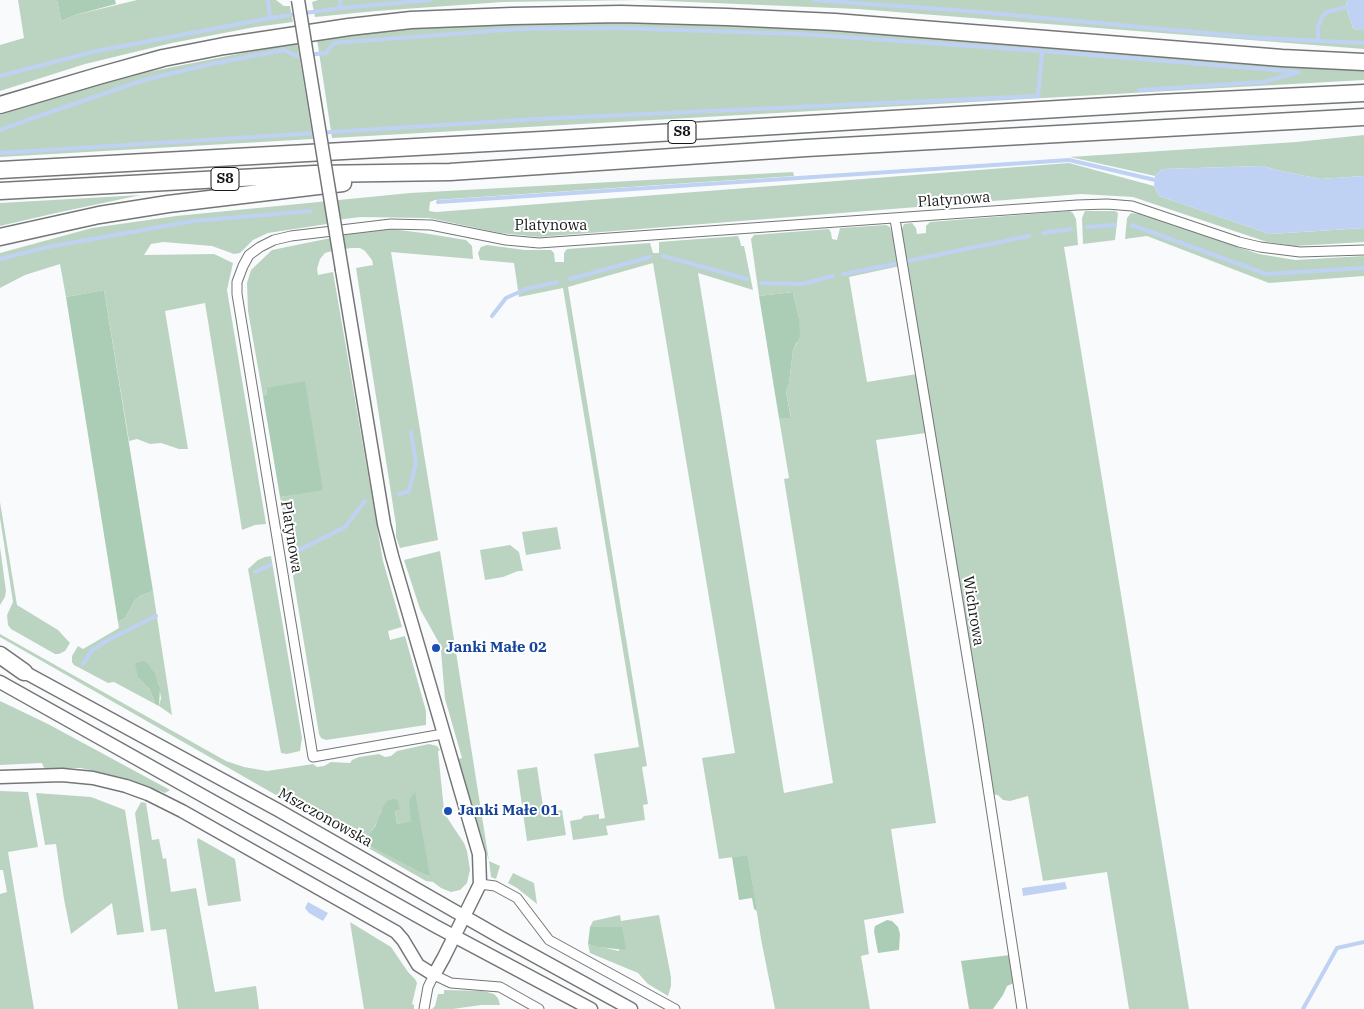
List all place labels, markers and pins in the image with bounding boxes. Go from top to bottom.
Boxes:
place label: Janki Małe 02 [446,639,547,657]
marker: Janki Małe 02 [430,642,442,654]
place label: Janki Małe 01 [458,802,559,820]
marker: Janki Małe 01 [442,805,454,817]

